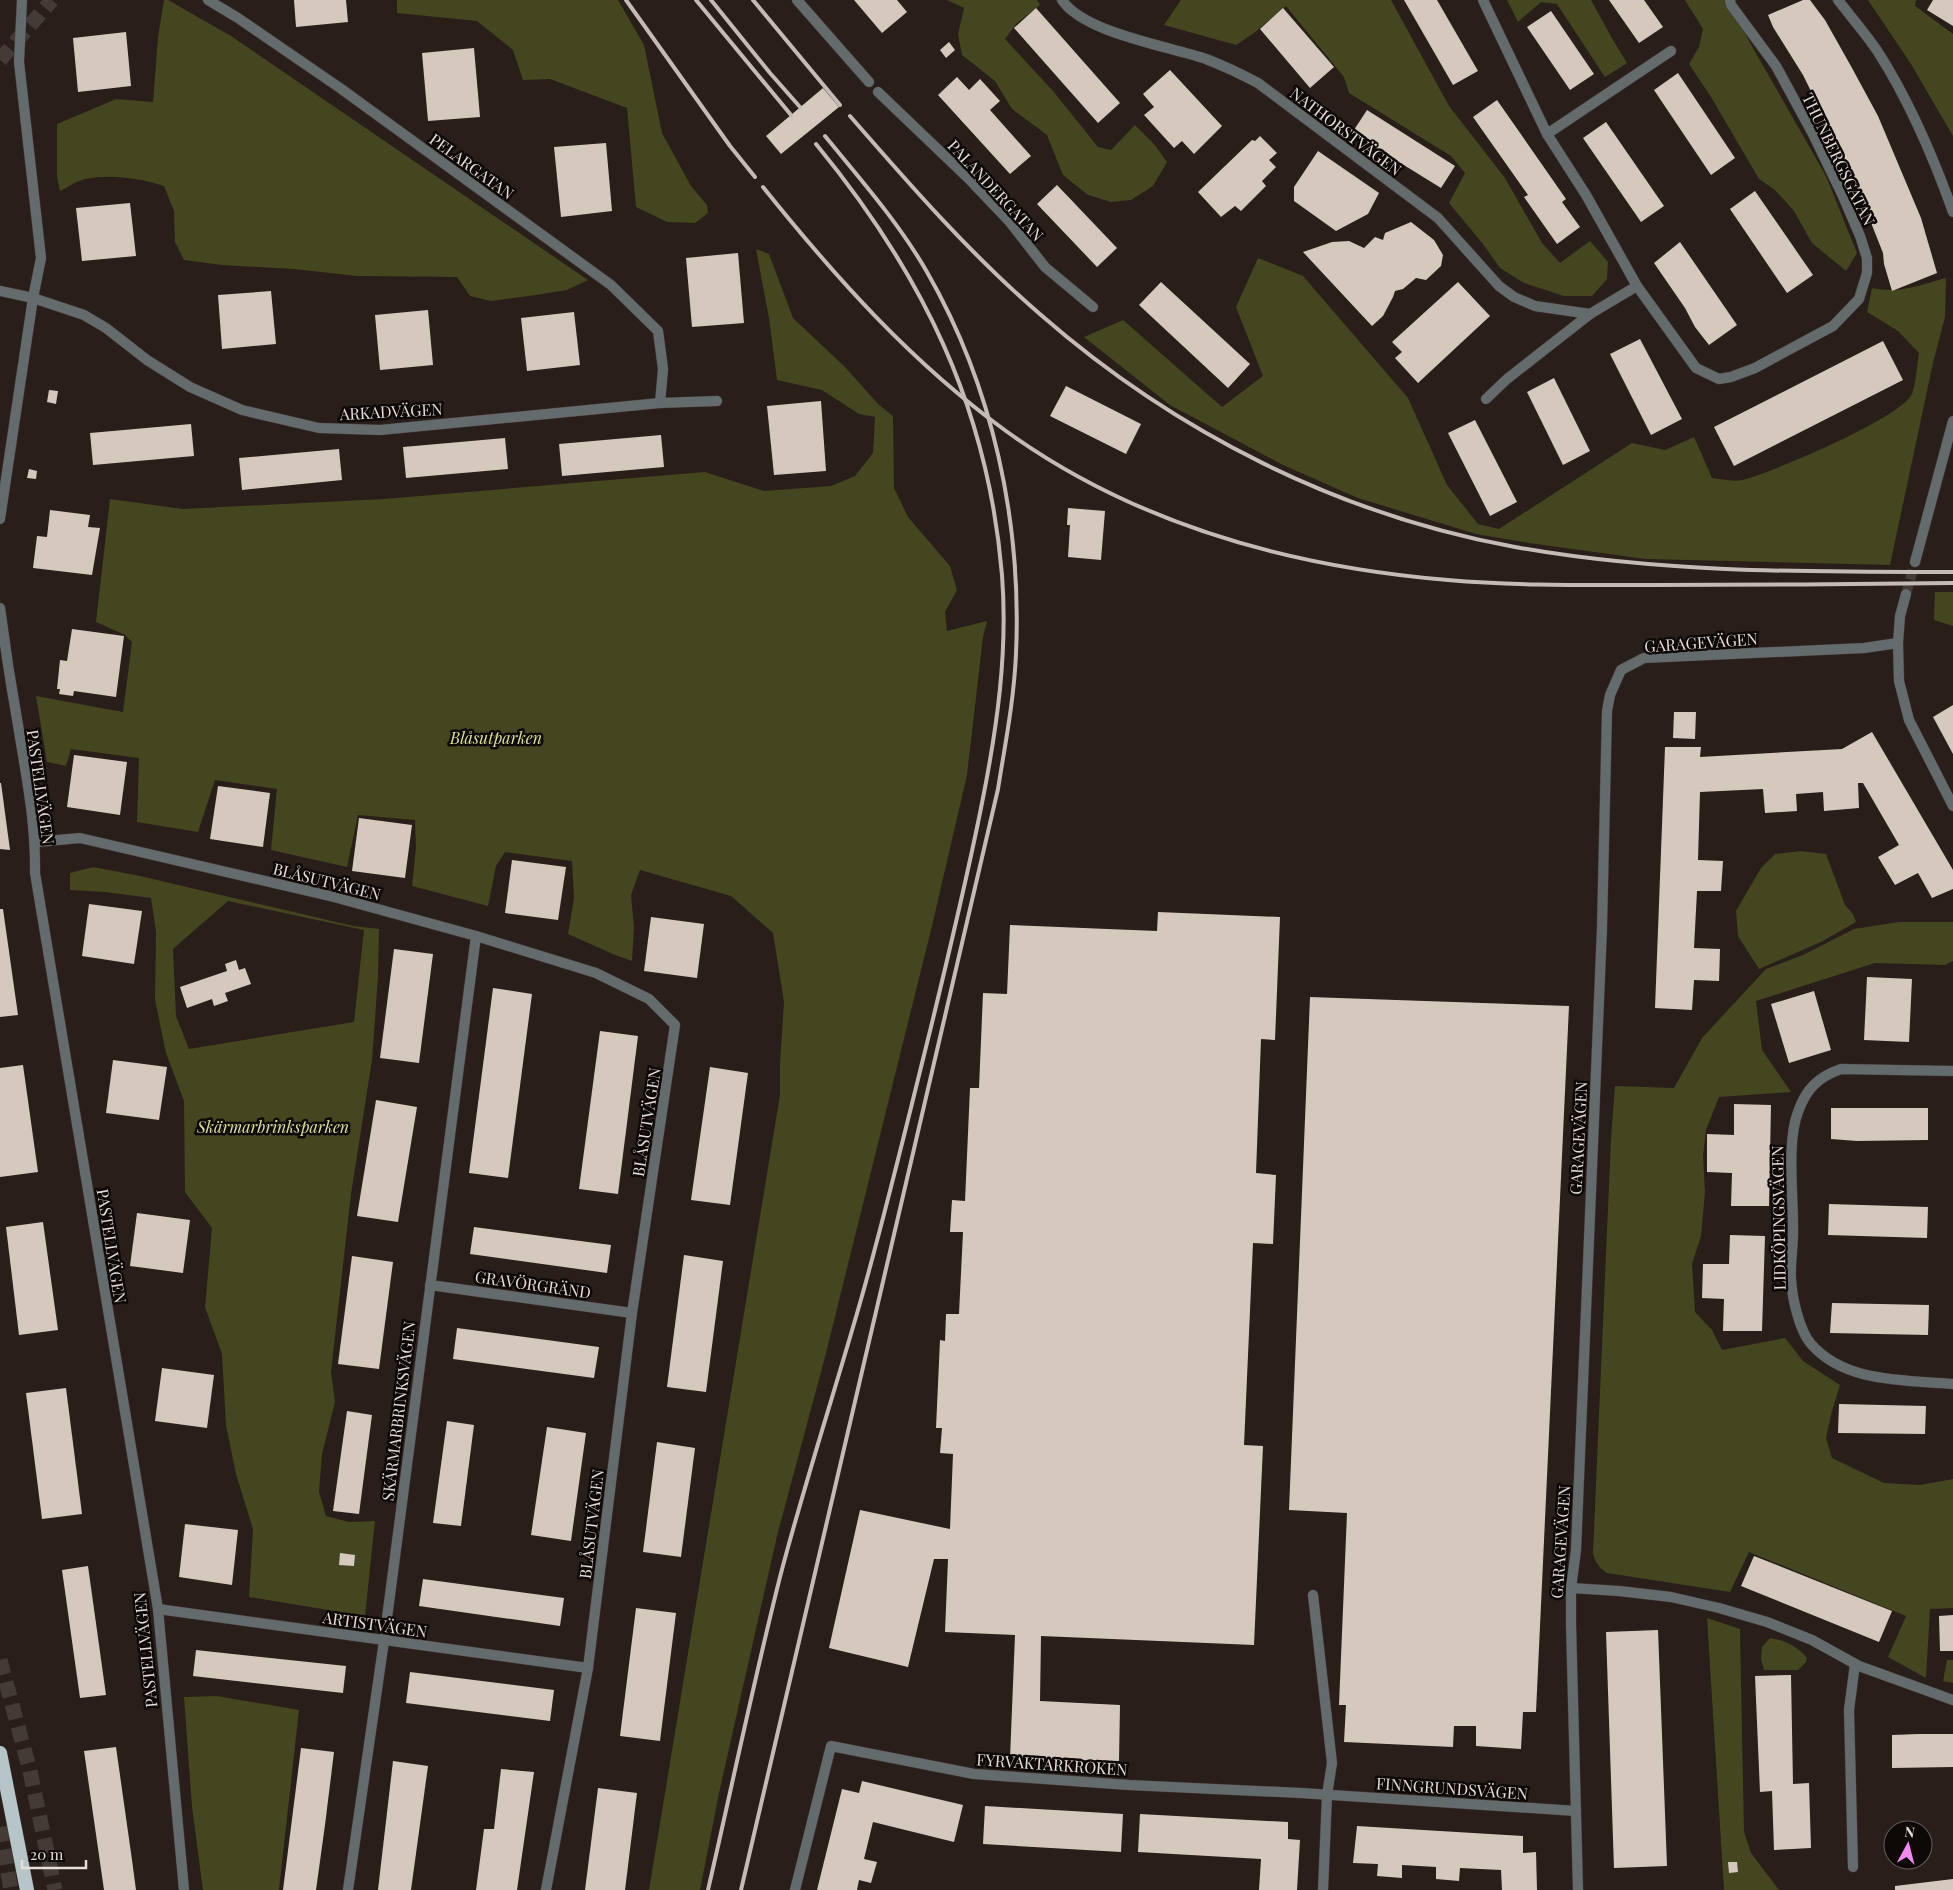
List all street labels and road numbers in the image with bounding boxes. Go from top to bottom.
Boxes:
street label: NATHORSTVÄGEN [1286,82,1406,180]
street label: THUNBERGSGATAN [1798,89,1880,229]
street label: PELARGATAN [426,128,518,204]
street label: PALANDERGATAN [944,135,1048,245]
street label: ARKADVÄGEN [338,398,443,424]
street label: GARAGEVÄGEN [1644,628,1758,656]
street label: PASTELLVÄGEN [23,728,59,846]
street label: BLÅSUTVÄGEN [271,857,383,905]
street label: BLÅSUTVÄGEN [627,1066,665,1178]
street label: GARAGEVÄGEN [1565,1081,1591,1195]
street label: LIDKÖPINGSVÄGEN [1766,1145,1790,1291]
street label: PASTELLVÄGEN [93,1187,131,1305]
street label: GRAVÖRGRÄND [474,1265,592,1303]
street label: SKÄRMARBRINKSVÄGEN [377,1320,419,1502]
street label: BLÅSUTVÄGEN [574,1468,608,1580]
street label: GARAGEVÄGEN [1546,1485,1574,1599]
street label: PASTELLVÄGEN [128,1591,162,1709]
street label: ARTISTVÄGEN [320,1606,429,1642]
street label: FYRVAKTARKROKEN [976,1748,1128,1780]
street label: FINNGRUNDSVÄGEN [1375,1772,1529,1804]

